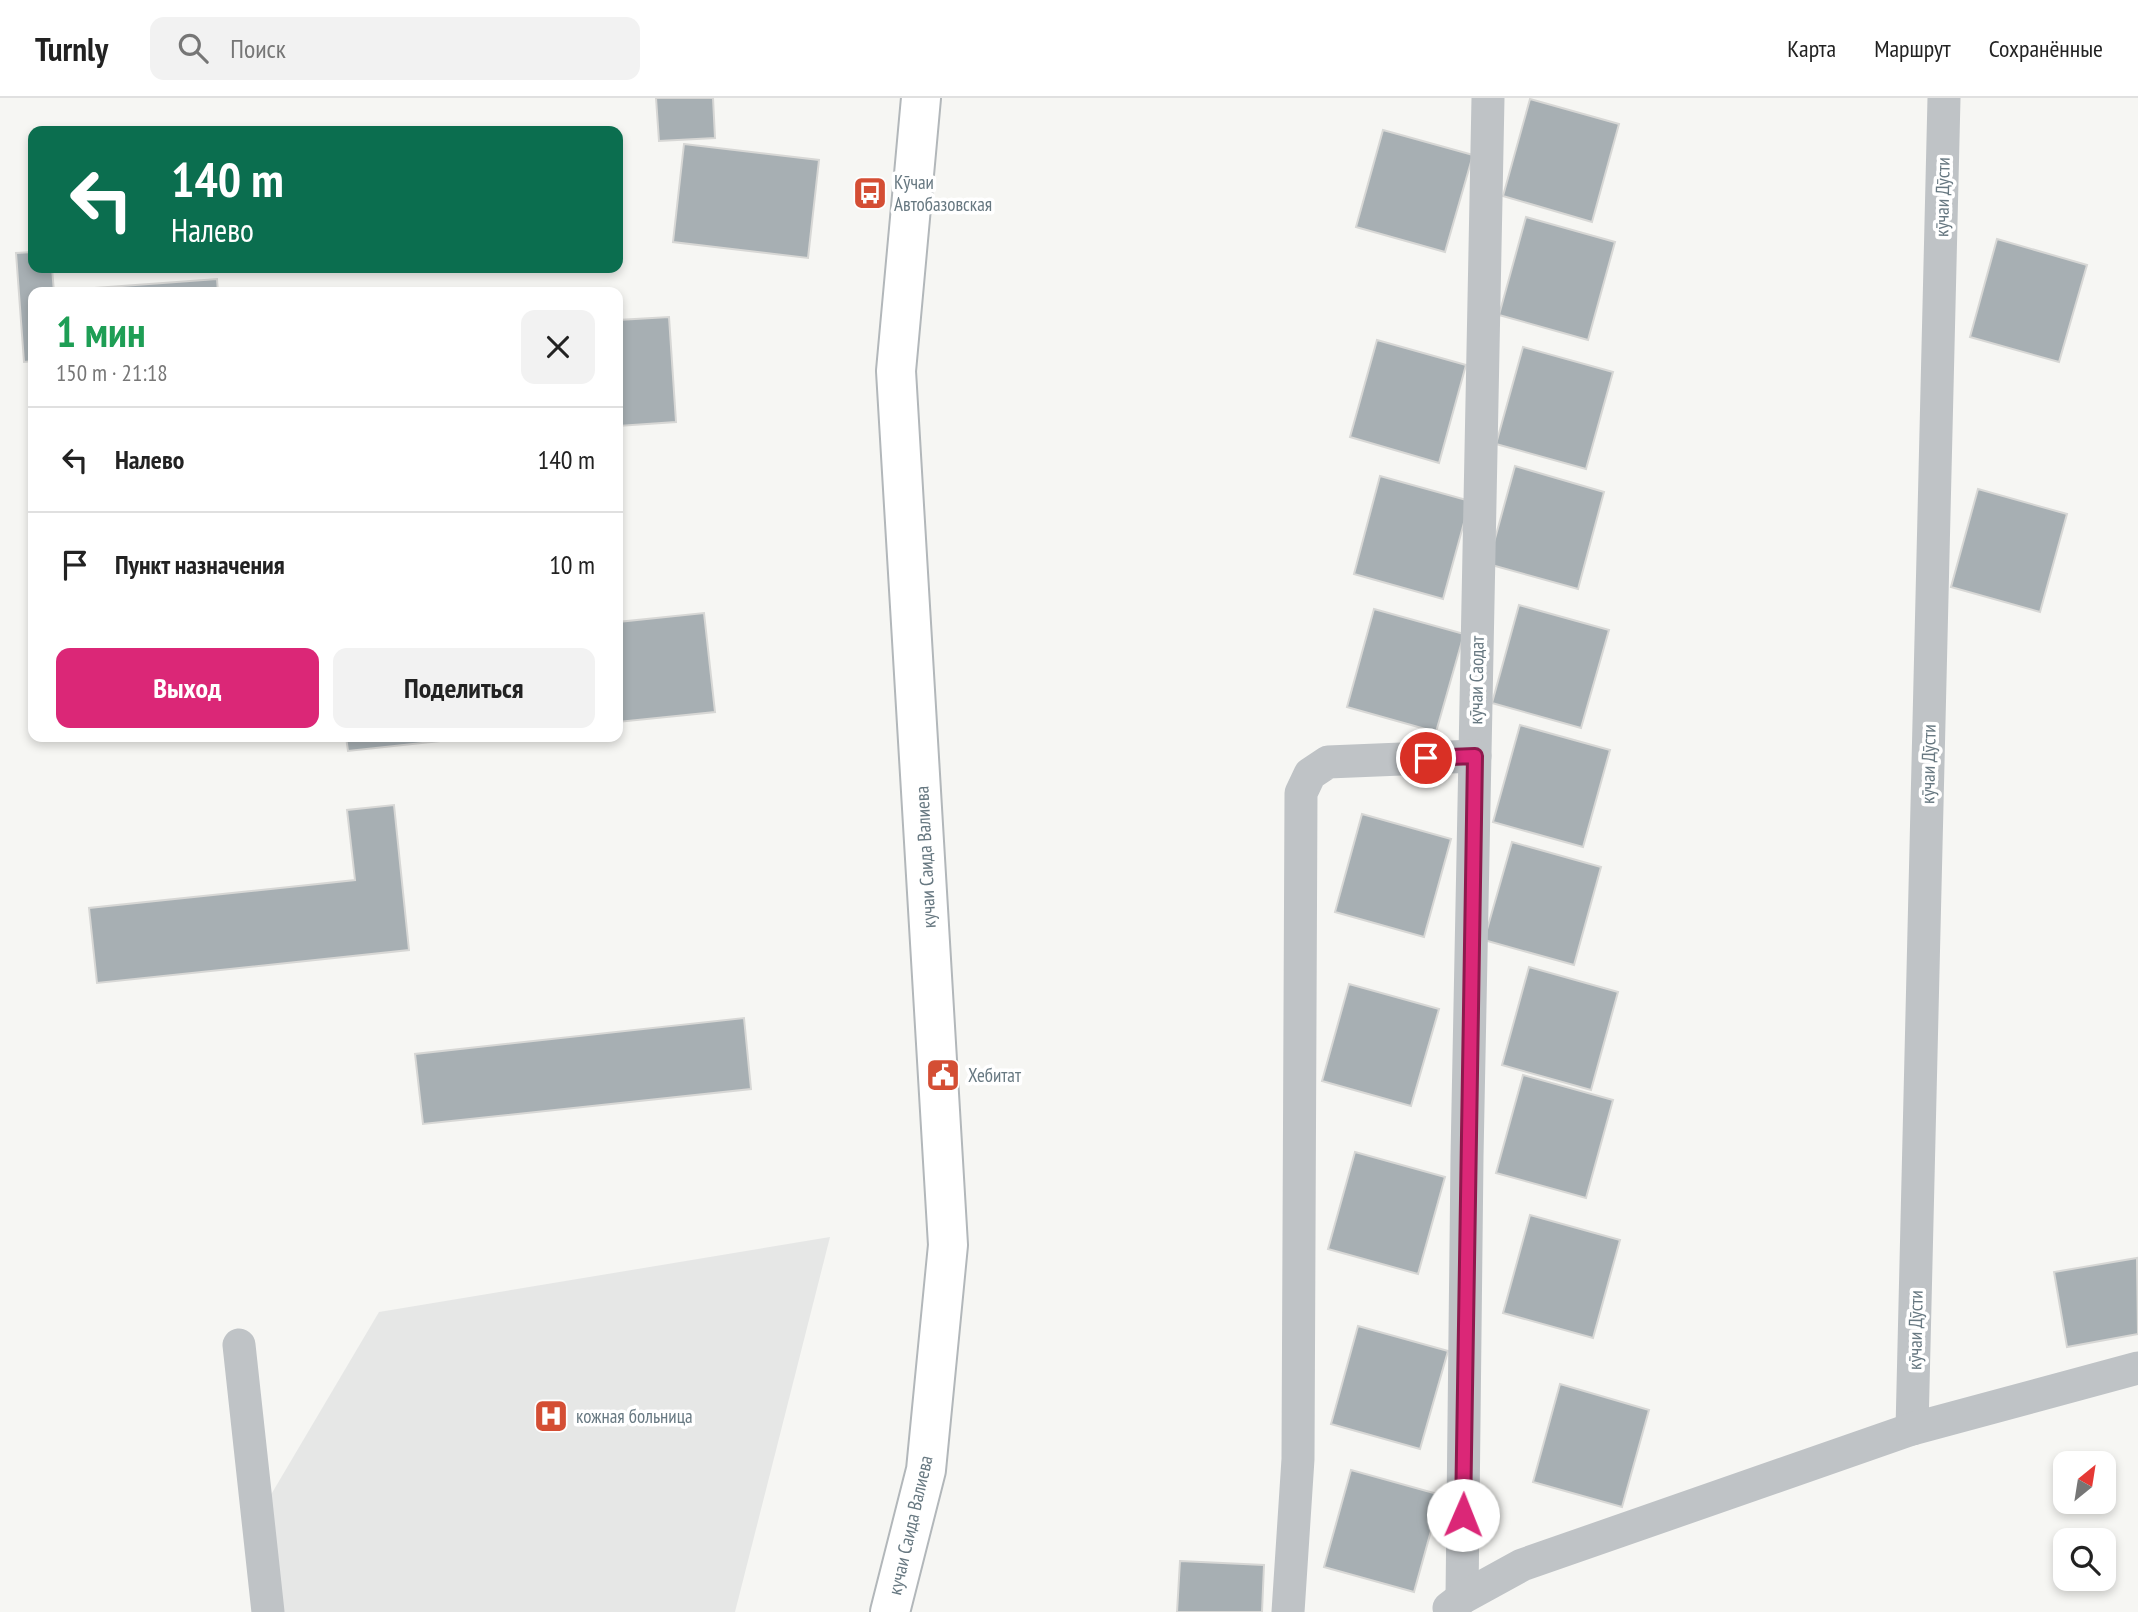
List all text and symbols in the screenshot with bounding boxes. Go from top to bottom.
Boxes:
search box [150,17,640,80]
text: Turnly [35,27,108,70]
icon: search [174,29,212,67]
text: Поиск [230,32,286,65]
text: Карта [1787,33,1836,64]
text: Маршрут [1874,33,1951,64]
text: Сохранённые [1989,33,2103,64]
text: 140 m [171,147,284,211]
icon: left [56,154,147,245]
street label: кӯчаи Дӯсти [1929,157,1955,237]
place label: Кӯчаи Автобазовская [894,170,992,216]
bus stop icon: Кӯчаи Автобазовская [851,174,889,212]
text: Налево [171,209,254,251]
text: 1 мин [56,304,146,359]
button: close [521,310,595,384]
text: 150 m · 21:18 [56,358,168,387]
icon: left [56,441,94,479]
text: Налево [115,443,184,476]
text: 140 m [537,443,595,476]
icon: arrive [56,546,94,584]
text: Пункт назначения [115,548,285,581]
text: 10 m [549,548,595,581]
street label: кӯчаи Саодат [1463,635,1489,724]
button: Выход [56,648,319,728]
button: Поделиться [333,648,595,728]
street label: кӯчаи Дӯсти [1915,724,1941,804]
pin [1396,728,1456,788]
icon: arrive [1407,739,1445,777]
street label: кучаи Саида Валиева [909,785,941,929]
public building icon: Хебитат [924,1056,962,1094]
place label: Хебитат [968,1063,1022,1087]
street label: кӯчаи Дӯсти [1902,1290,1928,1370]
hospital icon: кожная больница [532,1397,570,1435]
place label: кожная больница [576,1404,693,1428]
north arrow [2053,1451,2116,1514]
map controls [2053,1451,2116,1591]
street label: кучаи Саида Валиева [882,1453,938,1597]
position arrow [1426,1478,1500,1552]
button: search [2053,1528,2116,1591]

